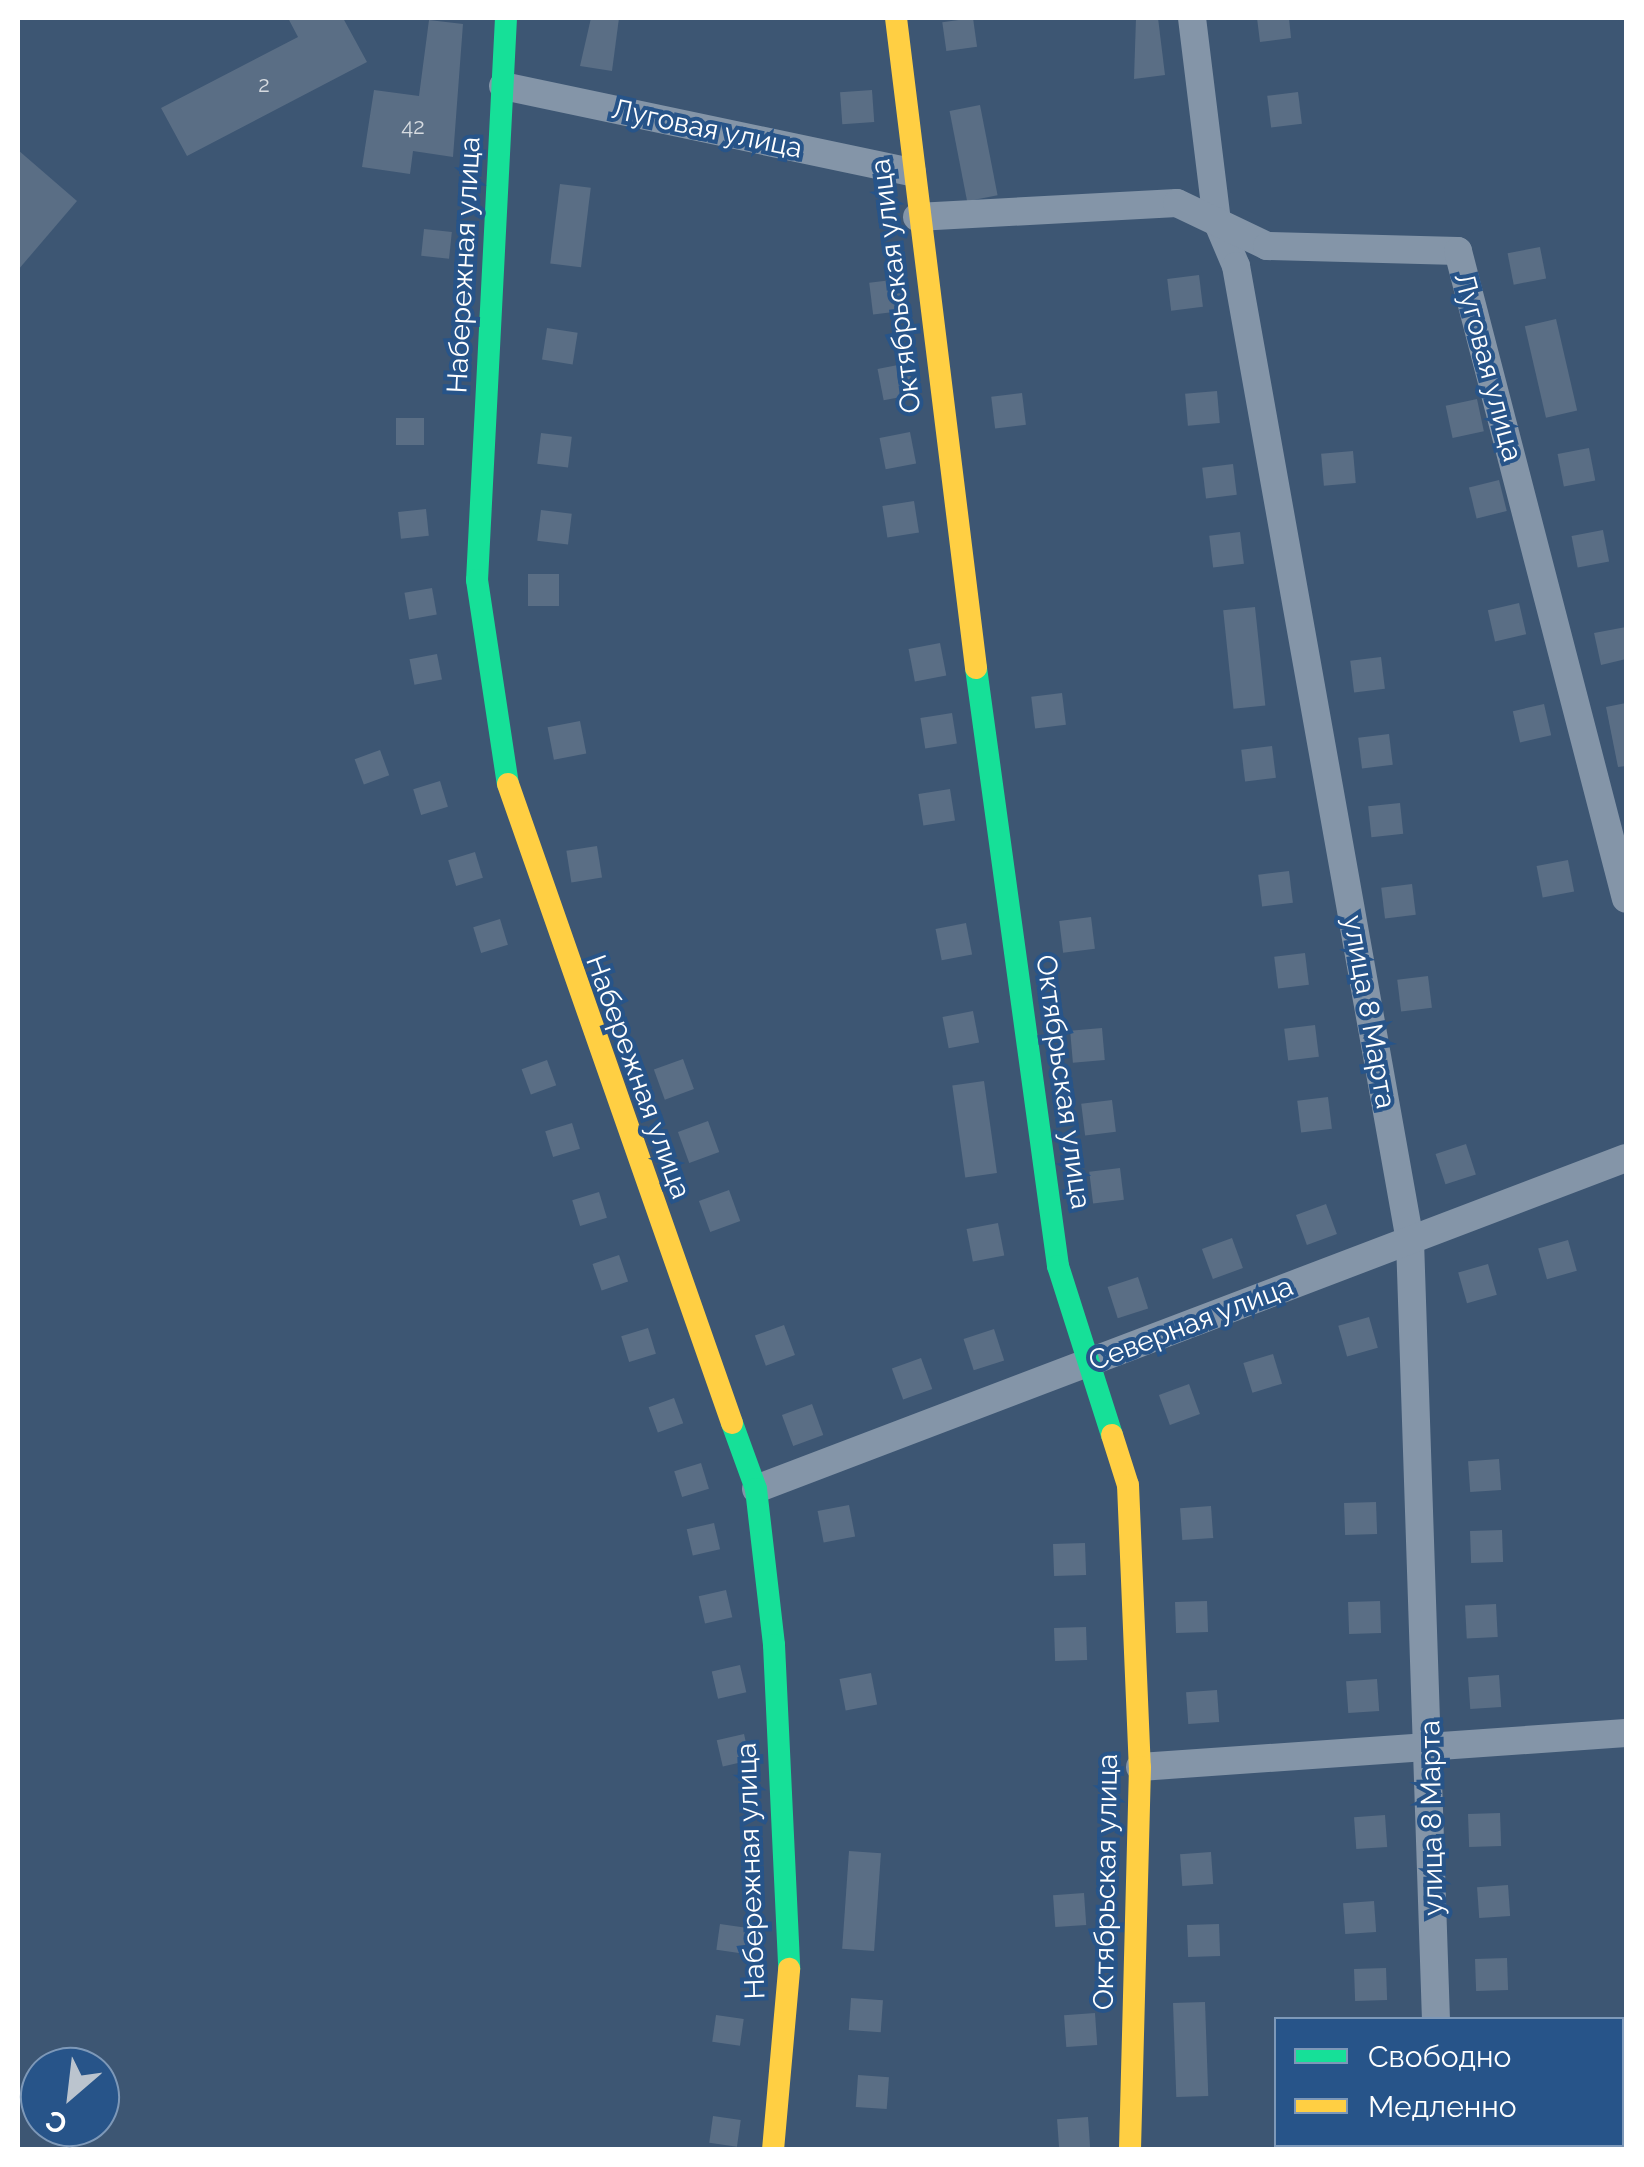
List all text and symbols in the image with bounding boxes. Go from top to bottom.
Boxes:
house number: 2 [258,72,270,98]
street label: Луговая улица [608,92,806,166]
house number: 42 [401,114,425,140]
street label: Набережная улица [440,136,488,394]
street label: Октябрьская улица [864,156,928,416]
street label: Луговая улица [1447,269,1529,465]
street label: улица 8 Марта [1335,913,1403,1111]
street label: Набережная улица [578,950,698,1204]
street label: Октябрьская улица [1028,952,1098,1212]
street label: Северная улица [1084,1269,1298,1379]
street label: улица 8 Марта [1413,1720,1451,1916]
street label: Набережная улица [730,1742,772,2000]
street label: Октябрьская улица [1087,1753,1125,2011]
legend [1274,2017,1624,2147]
text: Свободно [1368,2039,1511,2074]
north arrow [20,2047,120,2147]
text: Медленно [1368,2089,1517,2124]
text: С [40,2103,73,2141]

